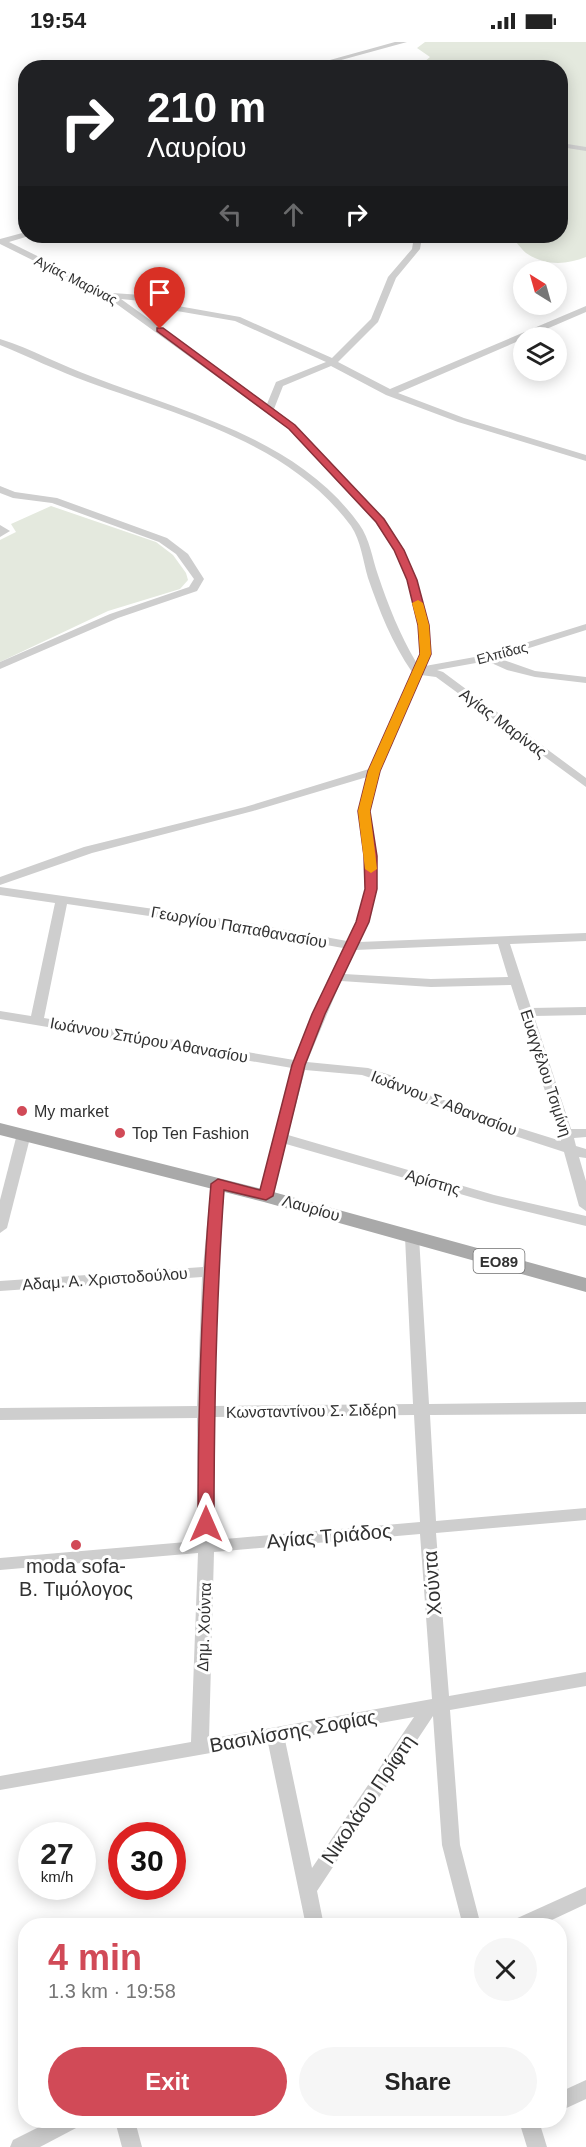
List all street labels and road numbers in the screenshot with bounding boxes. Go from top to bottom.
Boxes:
street label: Αγίας Μαρίνας [32,252,120,308]
street label: Ελπίδας [475,639,529,667]
street label: Αγίας Μαρίνας [457,685,550,761]
street label: Γεωργίου Παπαθανασίου [150,903,328,951]
street label: Ευαγγέλου Τσιμίνη [517,1007,575,1139]
street label: Ιωάννου Σπύρου Αθανασίου [49,1014,249,1066]
street label: Ιωάννου Σ Αθανασίου [369,1067,519,1139]
street label: Αρίστης [404,1166,463,1198]
street label: Λαυρίου [280,1192,342,1224]
road number: ΕΟ89 [474,1249,524,1273]
street label: Αδαμ. Α. Χριστοδούλου [22,1265,188,1293]
street label: Κωνσταντίνου Σ. Σιδέρη [226,1401,396,1421]
street label: Αγίας Τριάδος [266,1520,393,1552]
street label: Χούντα [419,1550,445,1616]
street label: Δημ. Χούντα [194,1582,214,1672]
street label: Βασιλίσσης Σοφίας [208,1705,379,1757]
street label: Νικολάου Πρίφτη [317,1731,419,1867]

